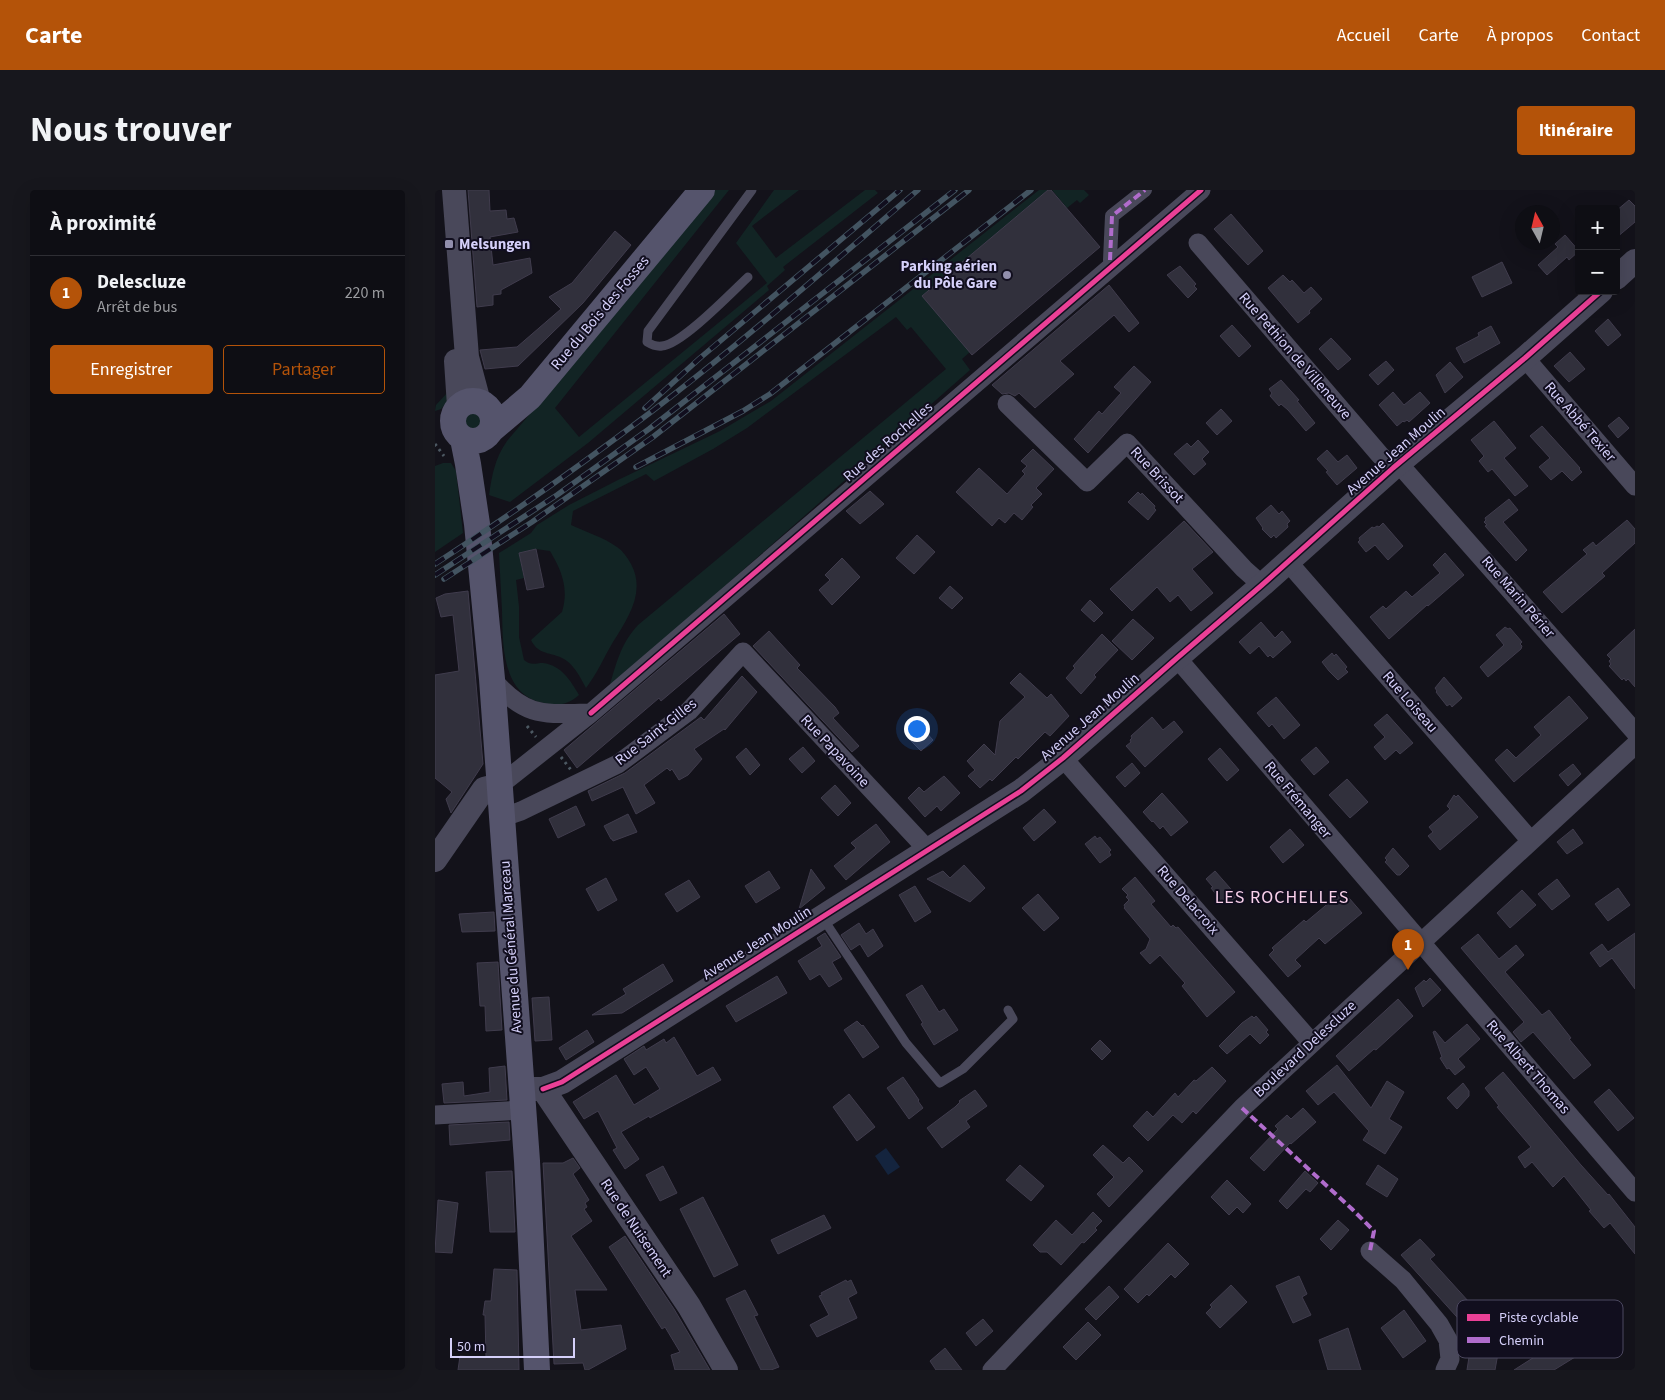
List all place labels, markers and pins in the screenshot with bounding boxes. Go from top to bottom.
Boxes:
place label: Melsungen [459,234,530,255]
marker: Melsungen [443,238,455,250]
place label: Parking aérien du Pôle Gare [901,256,997,294]
marker: Parking aérien du Pôle Gare [1001,269,1013,281]
pin: 1 [1392,929,1424,970]

